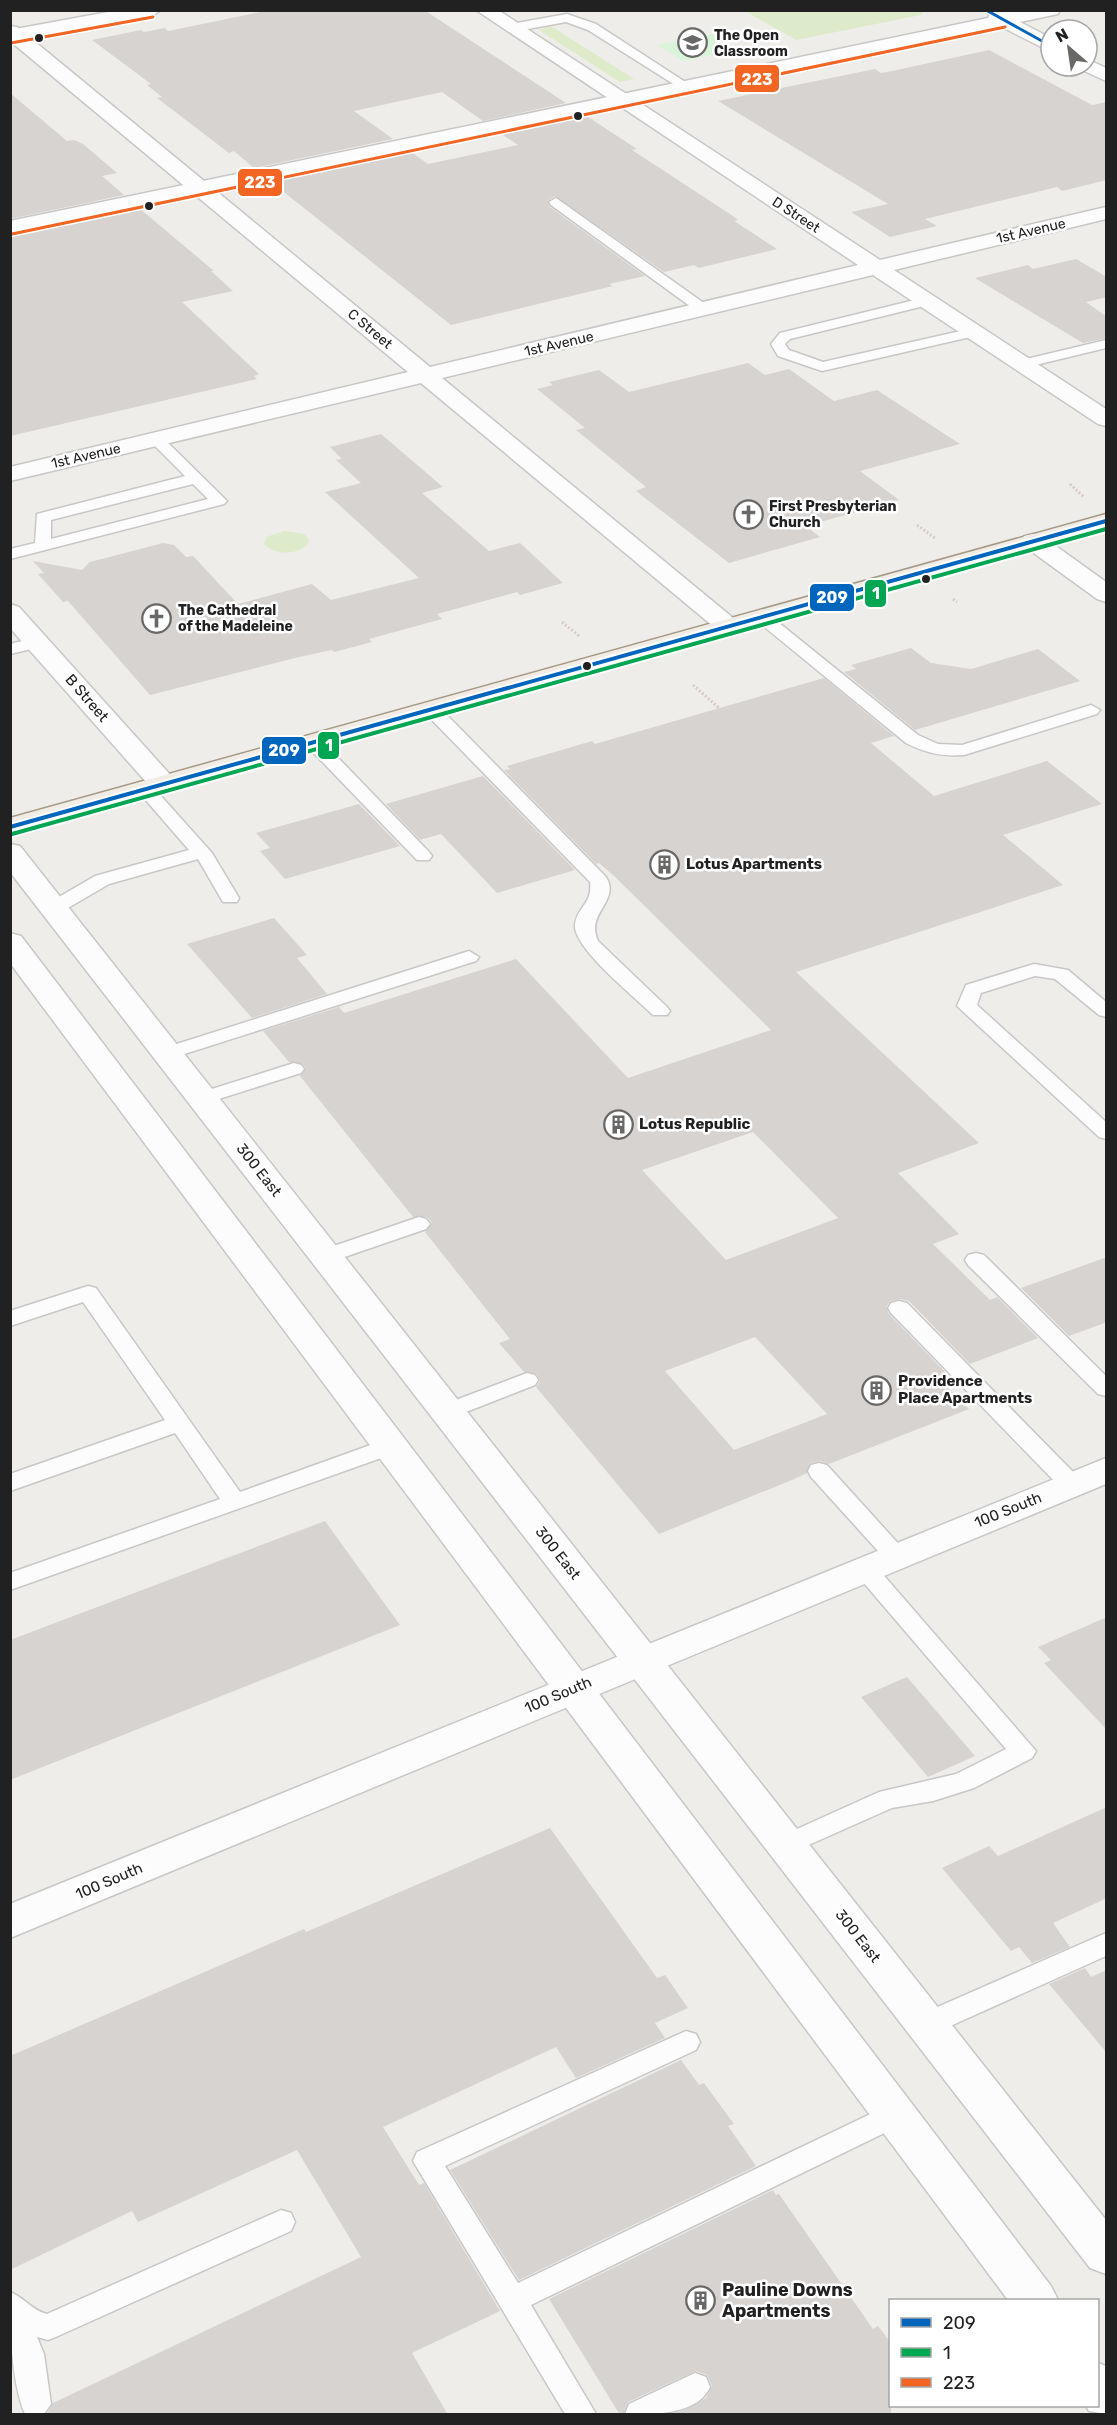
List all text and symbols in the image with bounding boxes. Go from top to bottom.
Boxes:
north arrow [1039,18,1099,78]
text: N [1052,24,1072,46]
school or university icon: The Open Classroom [677,27,709,59]
place label: The Open Classroom [714,27,788,60]
unlabelled marker [33,32,45,44]
line badge: 223 [734,64,780,93]
text: 223 [741,70,773,89]
unlabelled marker [572,110,584,122]
line badge: 223 [237,168,283,197]
text: 223 [244,173,276,192]
street label: D Street [769,193,824,237]
unlabelled marker [143,200,155,212]
street label: 1st Avenue [995,215,1067,247]
street label: C Street [344,305,396,353]
street label: 1st Avenue [523,328,595,360]
street label: 1st Avenue [50,440,122,472]
church icon: First Presbyterian Church [732,498,764,530]
place label: First Presbyterian Church [769,498,896,531]
unlabelled marker [920,573,932,585]
line badge: 1 [864,579,887,608]
line badge: 209 [809,583,855,612]
text: 1 [872,584,880,603]
text: 209 [816,588,848,607]
church icon: The Cathedral of the Madeleine [141,602,173,634]
place label: The Cathedral of the Madeleine [178,602,293,635]
unlabelled marker [581,660,593,672]
street label: B Street [61,671,113,726]
line badge: 1 [317,731,340,760]
line badge: 209 [261,736,307,765]
text: 1 [325,736,333,755]
text: 209 [268,741,300,760]
building icon: Lotus Apartments [649,848,681,880]
place label: Lotus Apartments [686,855,822,873]
building icon: Lotus Republic [602,1108,634,1140]
place label: Lotus Republic [639,1115,750,1133]
street label: 300 East [233,1140,285,1200]
place label: Providence Place Apartments [898,1372,1032,1407]
building icon: Providence Place Apartments [861,1374,893,1406]
street label: 100 South [972,1488,1044,1532]
street label: 300 East [532,1523,584,1583]
street label: 100 South [522,1673,594,1717]
street label: 100 South [73,1859,145,1903]
street label: 300 East [832,1906,884,1966]
place label: Pauline Downs Apartments [722,2279,853,2322]
building icon: Pauline Downs Apartments [685,2284,717,2316]
legend [889,2299,1099,2407]
text: 209 [943,2312,976,2334]
text: 1 [943,2342,951,2364]
text: 223 [943,2372,975,2394]

